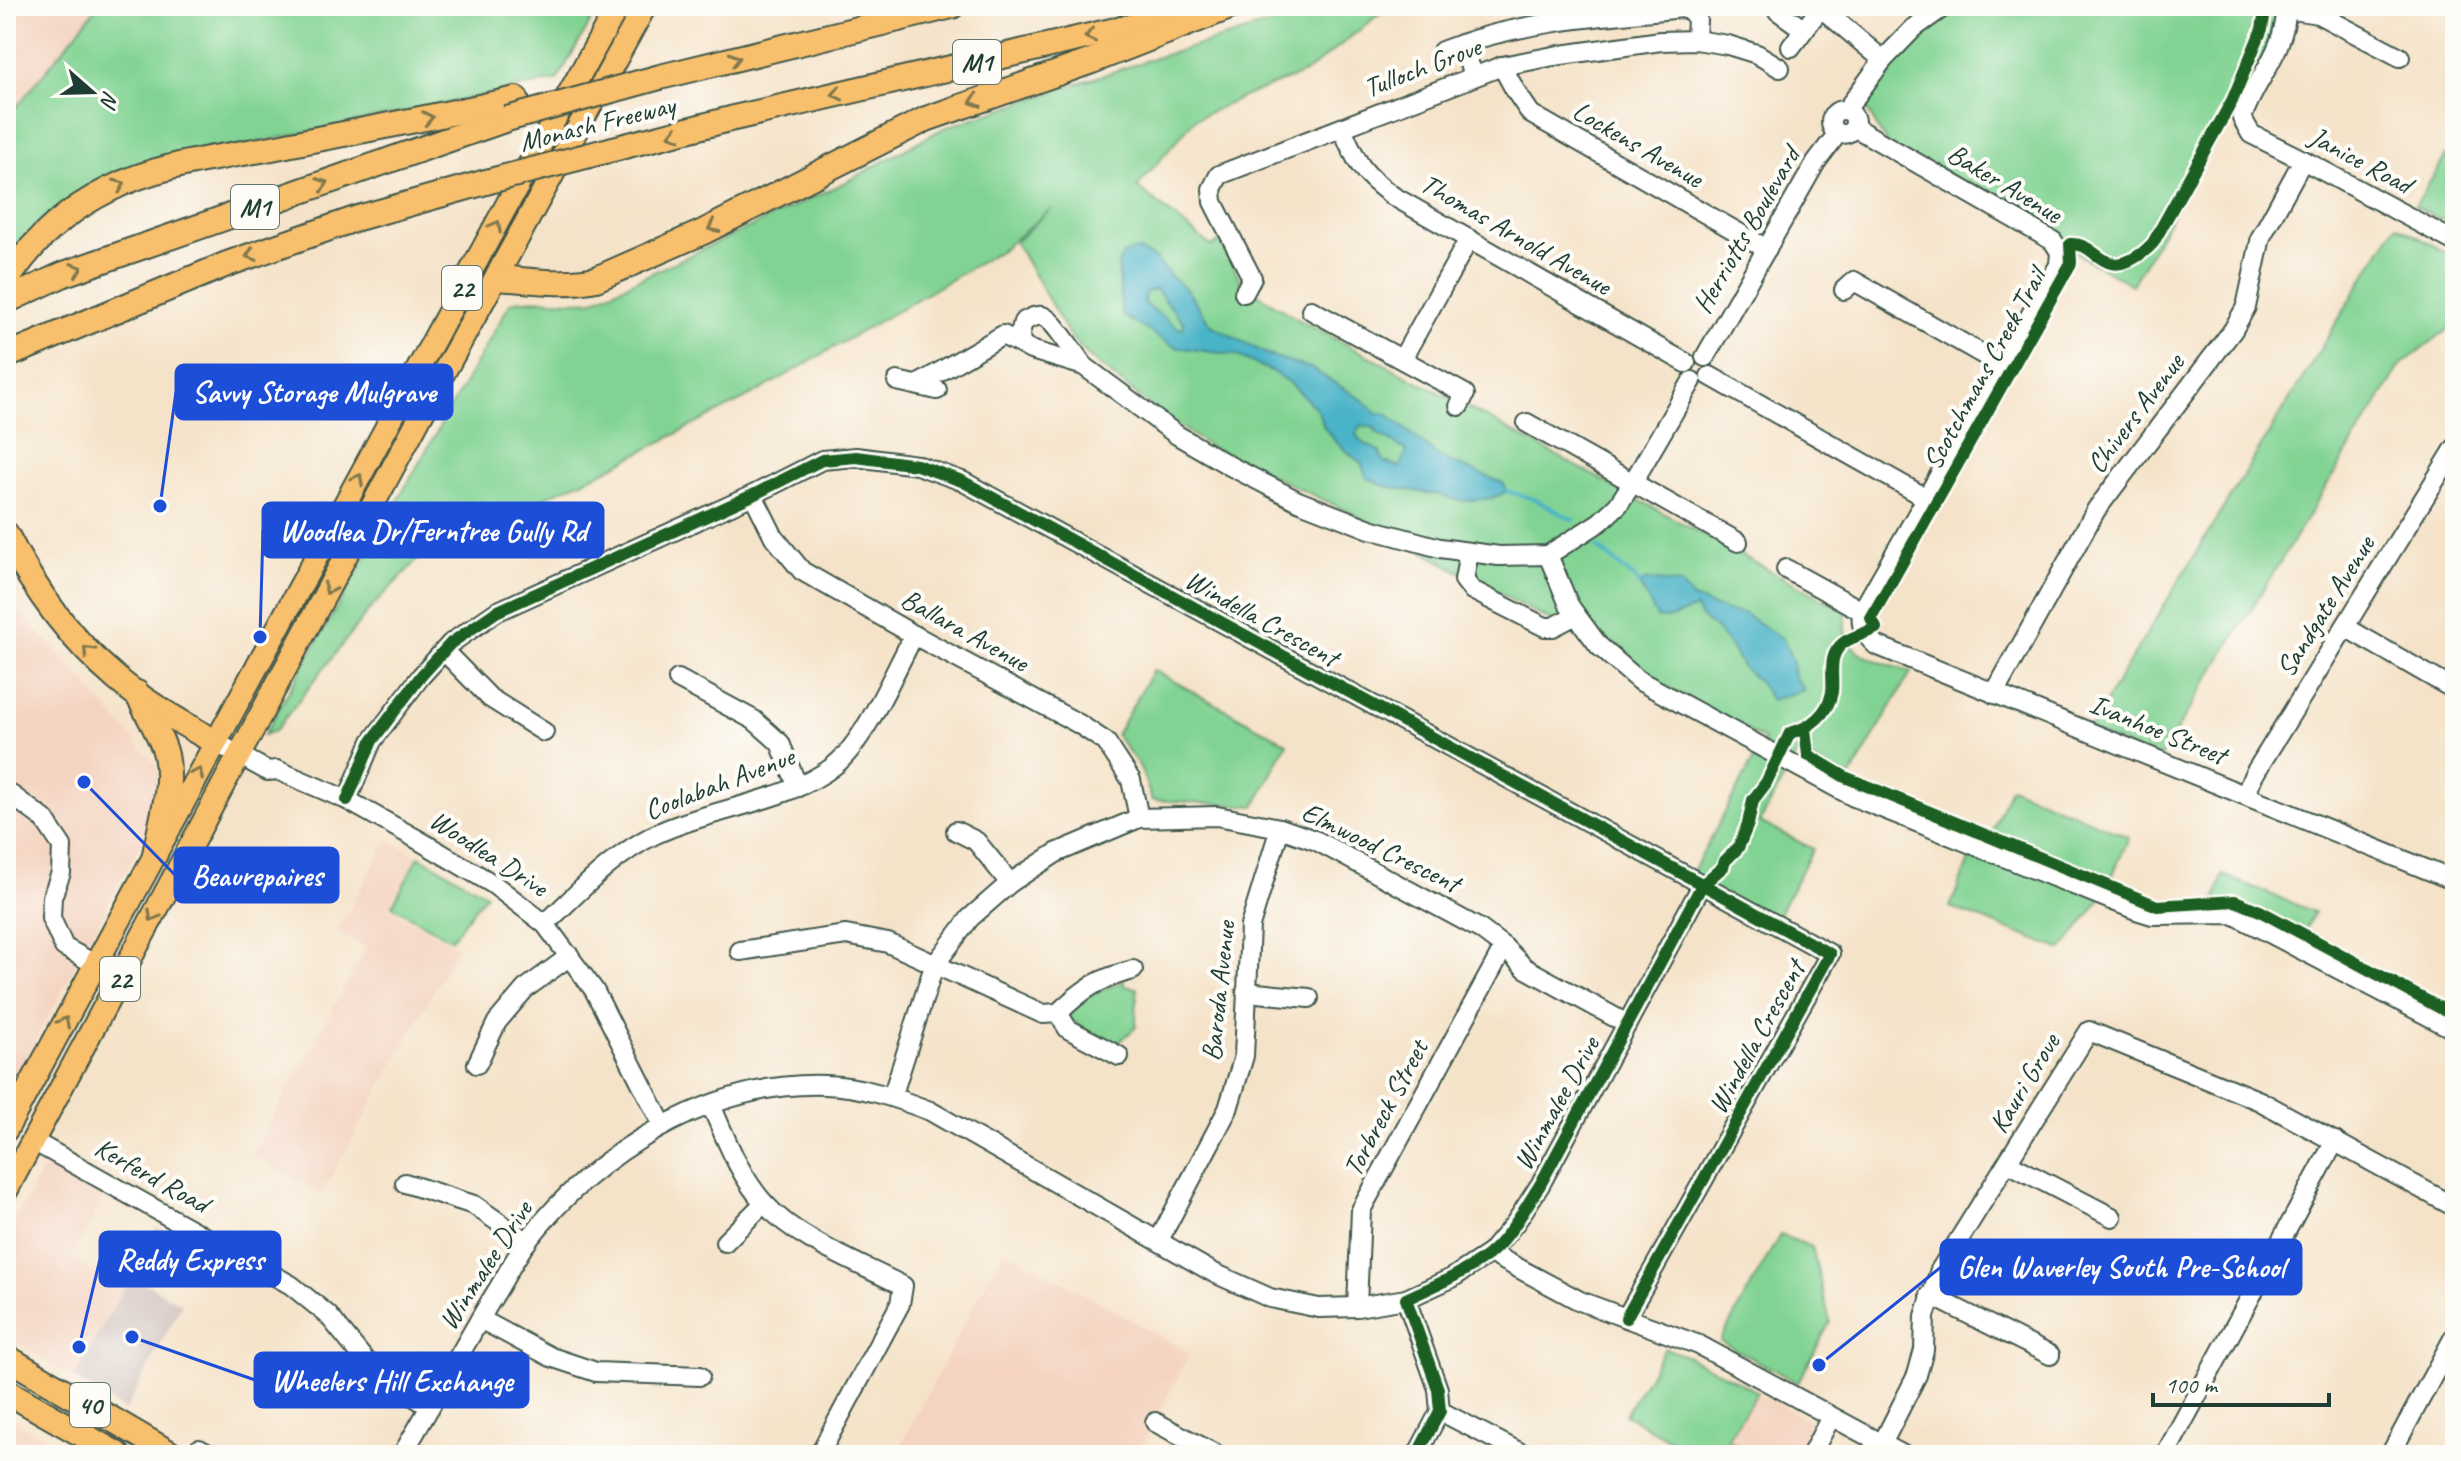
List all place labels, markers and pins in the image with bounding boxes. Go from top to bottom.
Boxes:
callout: Savvy Storage Mulgrave [176,365,452,419]
callout: Woodlea Dr/Ferntree Gully Rd [263,503,603,557]
callout: Beaurepaires [175,848,338,902]
callout: Reddy Express [100,1232,280,1286]
callout: Glen Waverley South Pre-School [1941,1240,2301,1294]
callout: Wheelers Hill Exchange [255,1353,528,1407]

